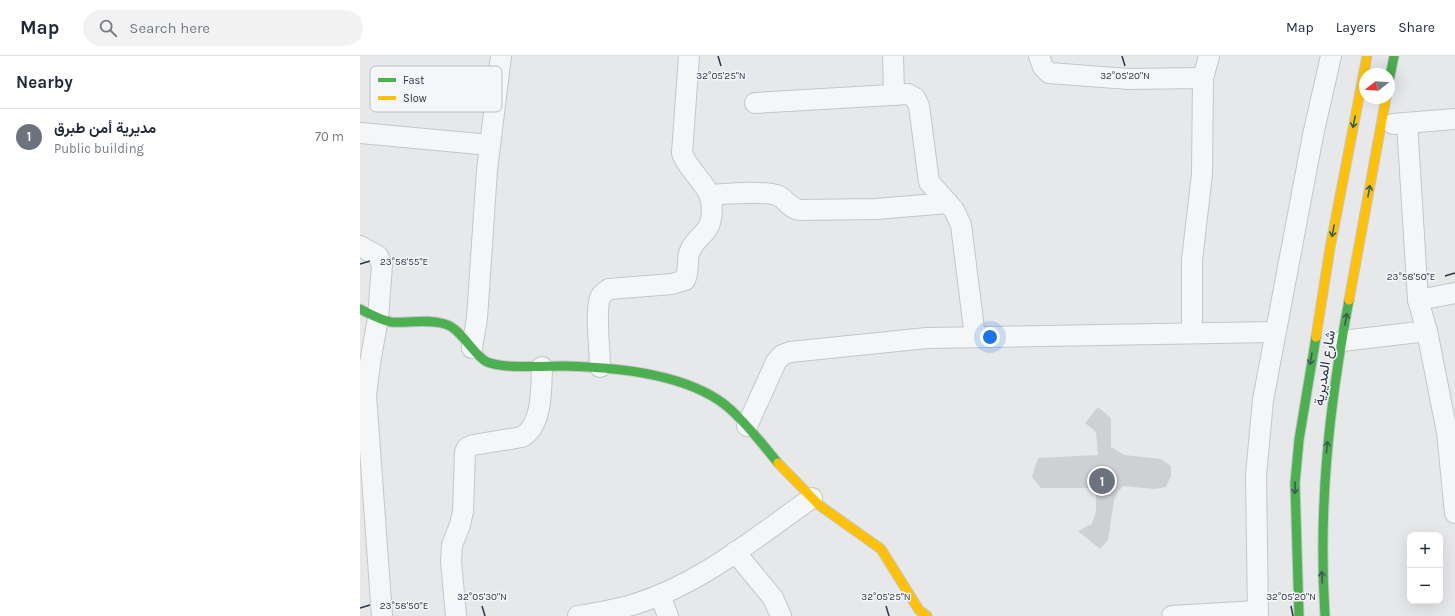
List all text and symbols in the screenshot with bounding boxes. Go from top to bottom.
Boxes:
search box [83,10,363,46]
text: Map [20,17,59,39]
icon: search [97,17,119,39]
text: Search here [129,19,210,37]
text: Map [1286,19,1314,36]
text: Layers [1336,19,1376,36]
text: Share [1398,19,1435,36]
legend [370,66,502,112]
north arrow [1359,68,1395,104]
text: 32°05'25"N [696,70,746,82]
text: 32°05'20"N [1100,70,1150,82]
text: Nearby [16,72,73,92]
text: Fast [403,74,424,87]
text: Slow [403,92,427,105]
one-way arrow [1350,115,1358,128]
text: مديرية أمن طبرق [54,119,156,137]
text: 1 [27,129,31,144]
text: 70 m [315,129,344,144]
text: Public building [54,141,144,156]
one-way arrow [1365,185,1373,198]
one-way arrow [1329,224,1337,237]
text: 23°58'55"E [380,256,428,268]
text: 23°58'50"E [1387,271,1435,283]
one-way arrow [1342,313,1350,326]
your location [980,327,1000,347]
street label: شارع المديرية [1310,329,1341,407]
one-way arrow [1307,352,1315,365]
one-way arrow [1323,441,1331,454]
pin: 1 [1089,466,1115,496]
one-way arrow [1291,481,1299,494]
map controls [1407,532,1443,604]
button: + [1407,532,1443,568]
button: − [1407,568,1443,604]
one-way arrow [1318,571,1325,584]
text: 32°05'30"N [457,591,507,603]
text: 32°05'25"N [861,591,911,603]
text: 32°05'20"N [1266,591,1316,603]
text: 23°58'50"E [380,600,428,612]

